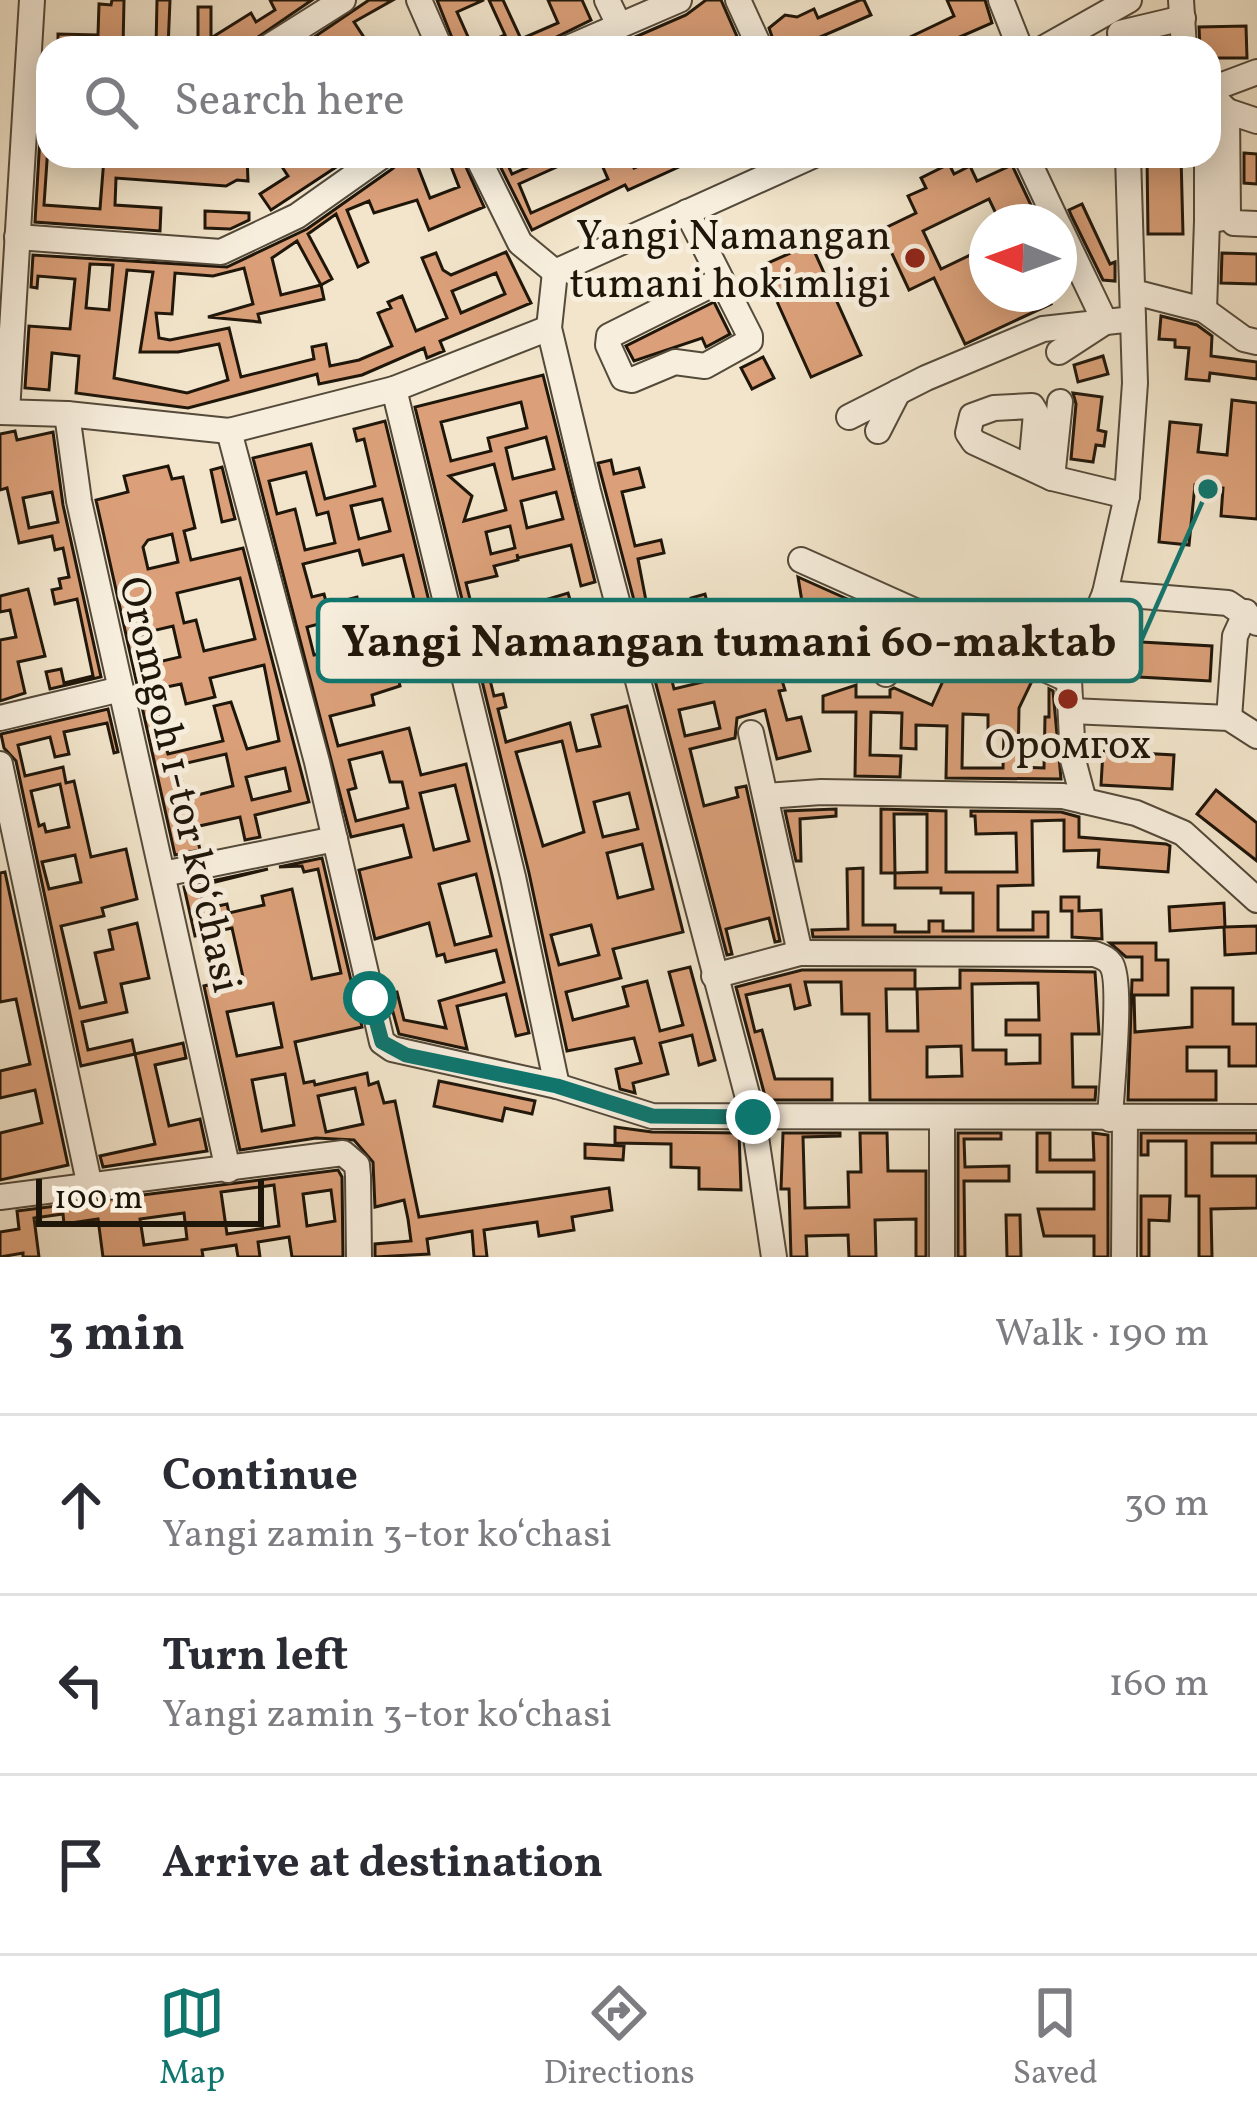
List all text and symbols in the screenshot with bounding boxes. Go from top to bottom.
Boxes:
search box [36,36,1221,168]
icon: search [78,69,144,135]
text: Search here [174,71,405,134]
north arrow [969,204,1077,312]
place label: Yangi Namangan tumani hokimligi [569,209,891,316]
marker: Yangi Namangan tumani hokimligi [902,245,928,271]
street label: Oromgoh 1-tor koʻchasi [101,571,254,999]
callout: Yangi Namangan tumani 60-maktab [318,600,1141,681]
text: Yangi Namangan tumani 60-maktab [341,613,1117,676]
marker: Оромгох [1055,686,1081,712]
place label: Оромгох [985,718,1151,777]
route start [343,971,397,1025]
route end [726,1090,780,1144]
scale bar [36,1173,264,1226]
text: 100 m [54,1177,143,1223]
text: 3 min [48,1300,185,1371]
text: Walk · 190 m [995,1308,1209,1362]
text: Continue [162,1446,358,1509]
icon: ahead [48,1472,114,1538]
text: 30 m [1124,1478,1209,1532]
text: Yangi zamin 3-tor koʻchasi [162,1509,612,1563]
text: Turn left [162,1626,348,1689]
icon: left [48,1652,114,1718]
text: 160 m [1108,1658,1209,1712]
text: Yangi zamin 3-tor koʻchasi [162,1689,612,1743]
icon: arrive [48,1832,114,1898]
text: Arrive at destination [162,1833,603,1896]
tab: Map [159,1980,225,2098]
tab: Directions [543,1980,695,2098]
tab: Saved [1013,1980,1098,2098]

